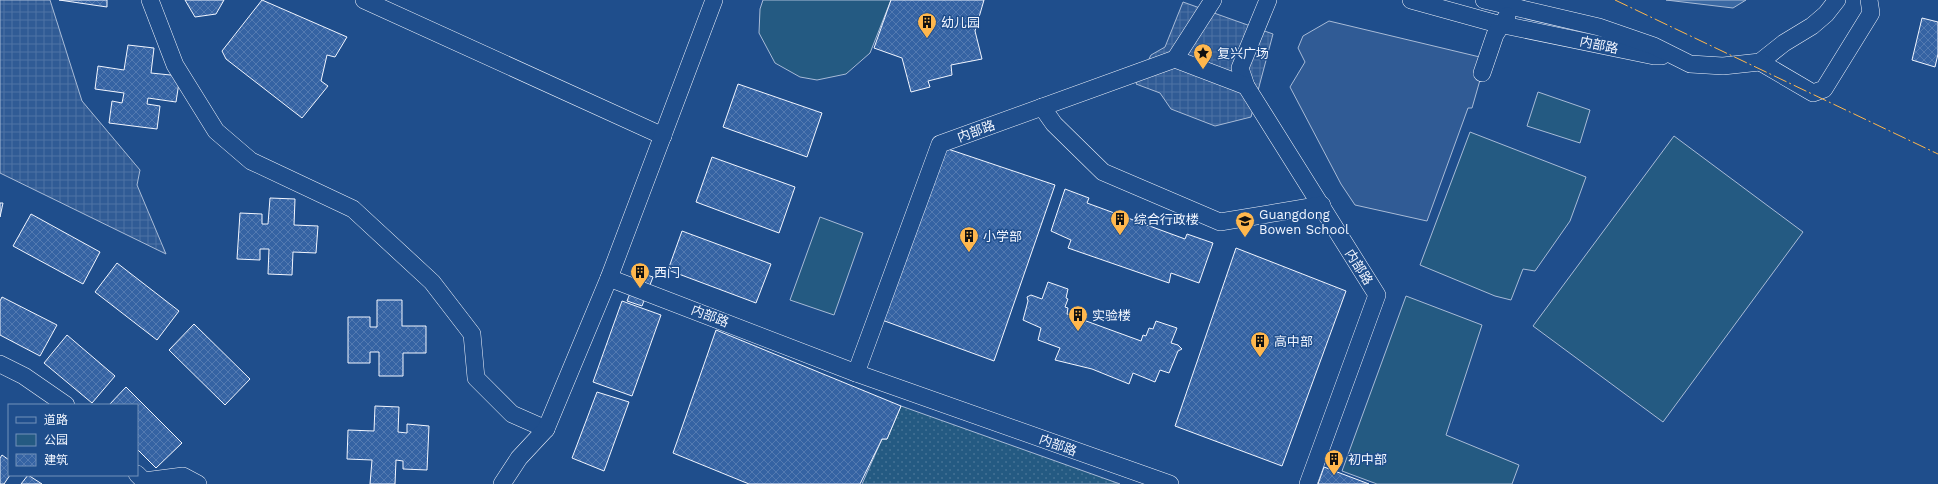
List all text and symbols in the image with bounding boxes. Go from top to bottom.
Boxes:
building icon: 幼儿园 [916,11,938,39]
place label: 幼儿园 [941,15,980,30]
street label: 内部路 [1578,34,1620,56]
place icon: 复兴广场 [1192,42,1214,70]
place label: 复兴广场 [1217,46,1269,61]
street label: 内部路 [955,117,997,145]
place label: Guangdong Bowen School [1259,207,1349,237]
building icon: 综合行政楼 [1109,208,1131,236]
school or university icon: Guangdong Bowen School [1234,210,1256,238]
place label: 综合行政楼 [1134,212,1199,227]
building icon: 小学部 [958,225,980,253]
place label: 小学部 [983,229,1022,244]
street label: 内部路 [1342,246,1376,288]
building icon: 西门 [629,261,651,289]
place label: 西门 [654,265,680,280]
street label: 内部路 [689,302,731,330]
building icon: 实验楼 [1067,304,1089,332]
place label: 实验楼 [1092,308,1131,323]
building icon: 高中部 [1249,330,1271,358]
place label: 高中部 [1274,334,1313,349]
legend [8,404,138,476]
text: 道路 [44,413,68,427]
street label: 内部路 [1037,431,1079,459]
text: 公园 [44,433,68,447]
building icon: 初中部 [1323,448,1345,476]
place label: 初中部 [1348,452,1387,467]
text: 建筑 [44,453,68,467]

